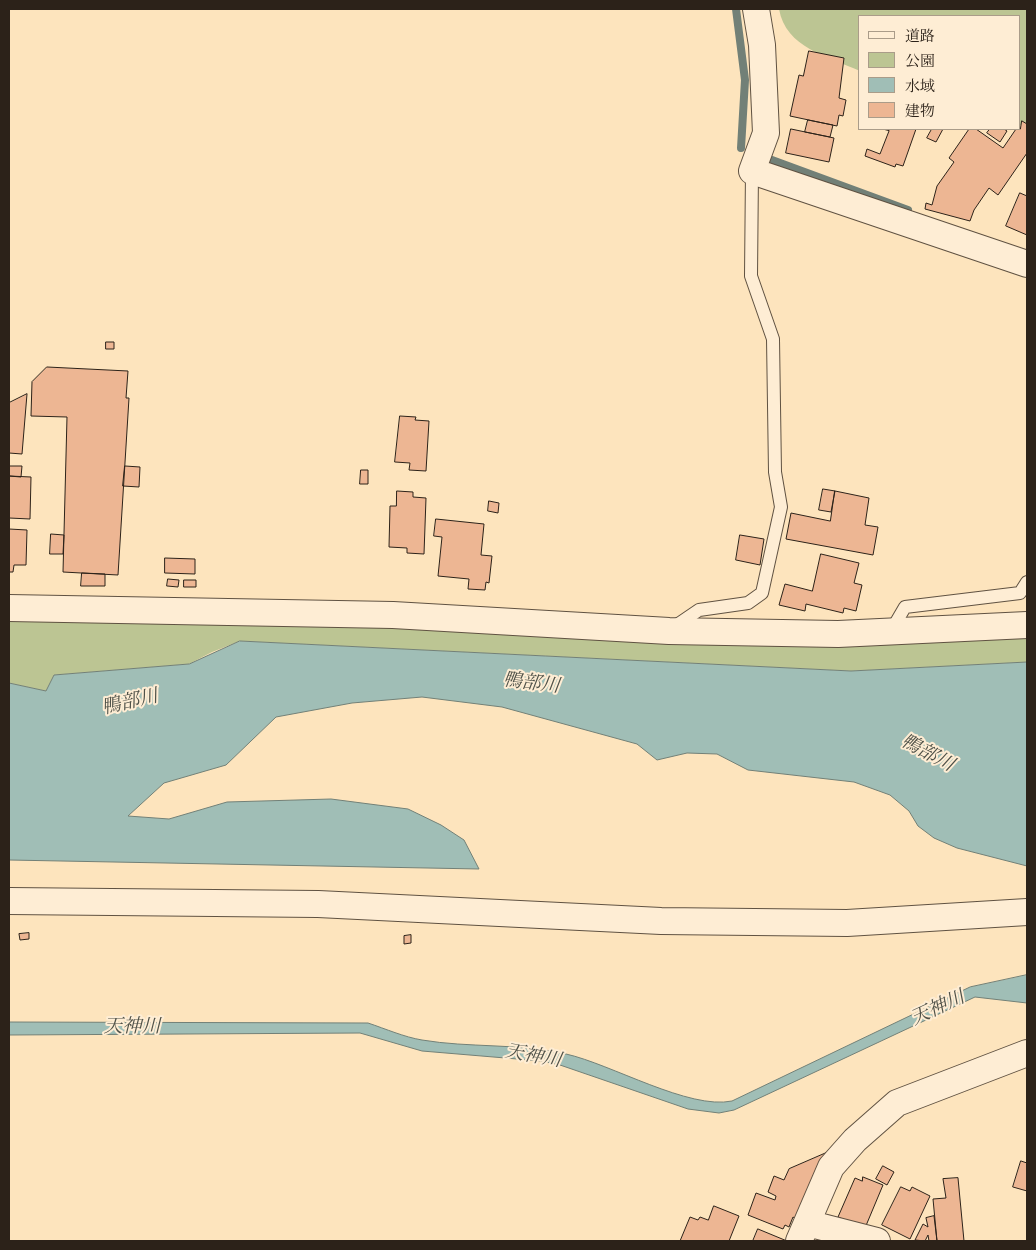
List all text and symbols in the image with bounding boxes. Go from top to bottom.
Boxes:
legend [858,15,1021,130]
text: 道路 [905,26,935,46]
text: 公園 [905,51,935,71]
text: 水域 [905,76,935,96]
text: 建物 [905,101,935,121]
water label: 鴨部川 [501,669,561,699]
water label: 鴨部川 [100,685,160,721]
water label: 鴨部川 [896,731,958,777]
water label: 天神川 [907,987,969,1031]
water label: 天神川 [104,1017,160,1039]
water label: 天神川 [503,1041,563,1073]

